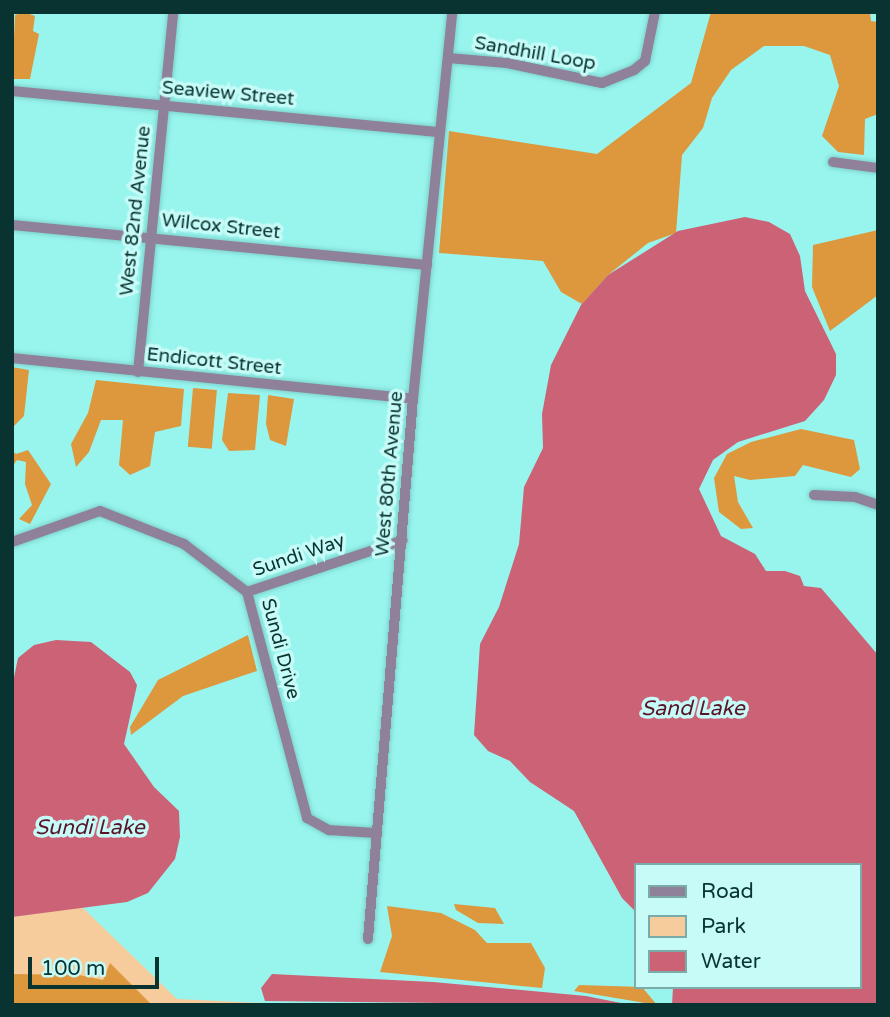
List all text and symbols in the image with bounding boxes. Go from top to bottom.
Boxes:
street label: Sandhill Loop [473,32,597,76]
street label: Seaview Street [161,77,295,111]
street label: West 82nd Avenue [116,125,156,297]
street label: Wilcox Street [160,209,282,245]
street label: Endicott Street [145,344,283,380]
street label: West 80th Avenue [371,390,409,558]
street label: Sundi Way [250,530,348,582]
street label: Sundi Drive [256,596,304,702]
water label: Sand Lake [641,696,745,722]
water label: Sundi Lake [35,815,145,841]
legend [634,863,862,989]
text: Road [701,879,754,904]
text: Park [701,914,746,939]
scale bar [32,944,163,988]
text: Water [701,949,761,974]
text: 100 m [41,956,105,981]

